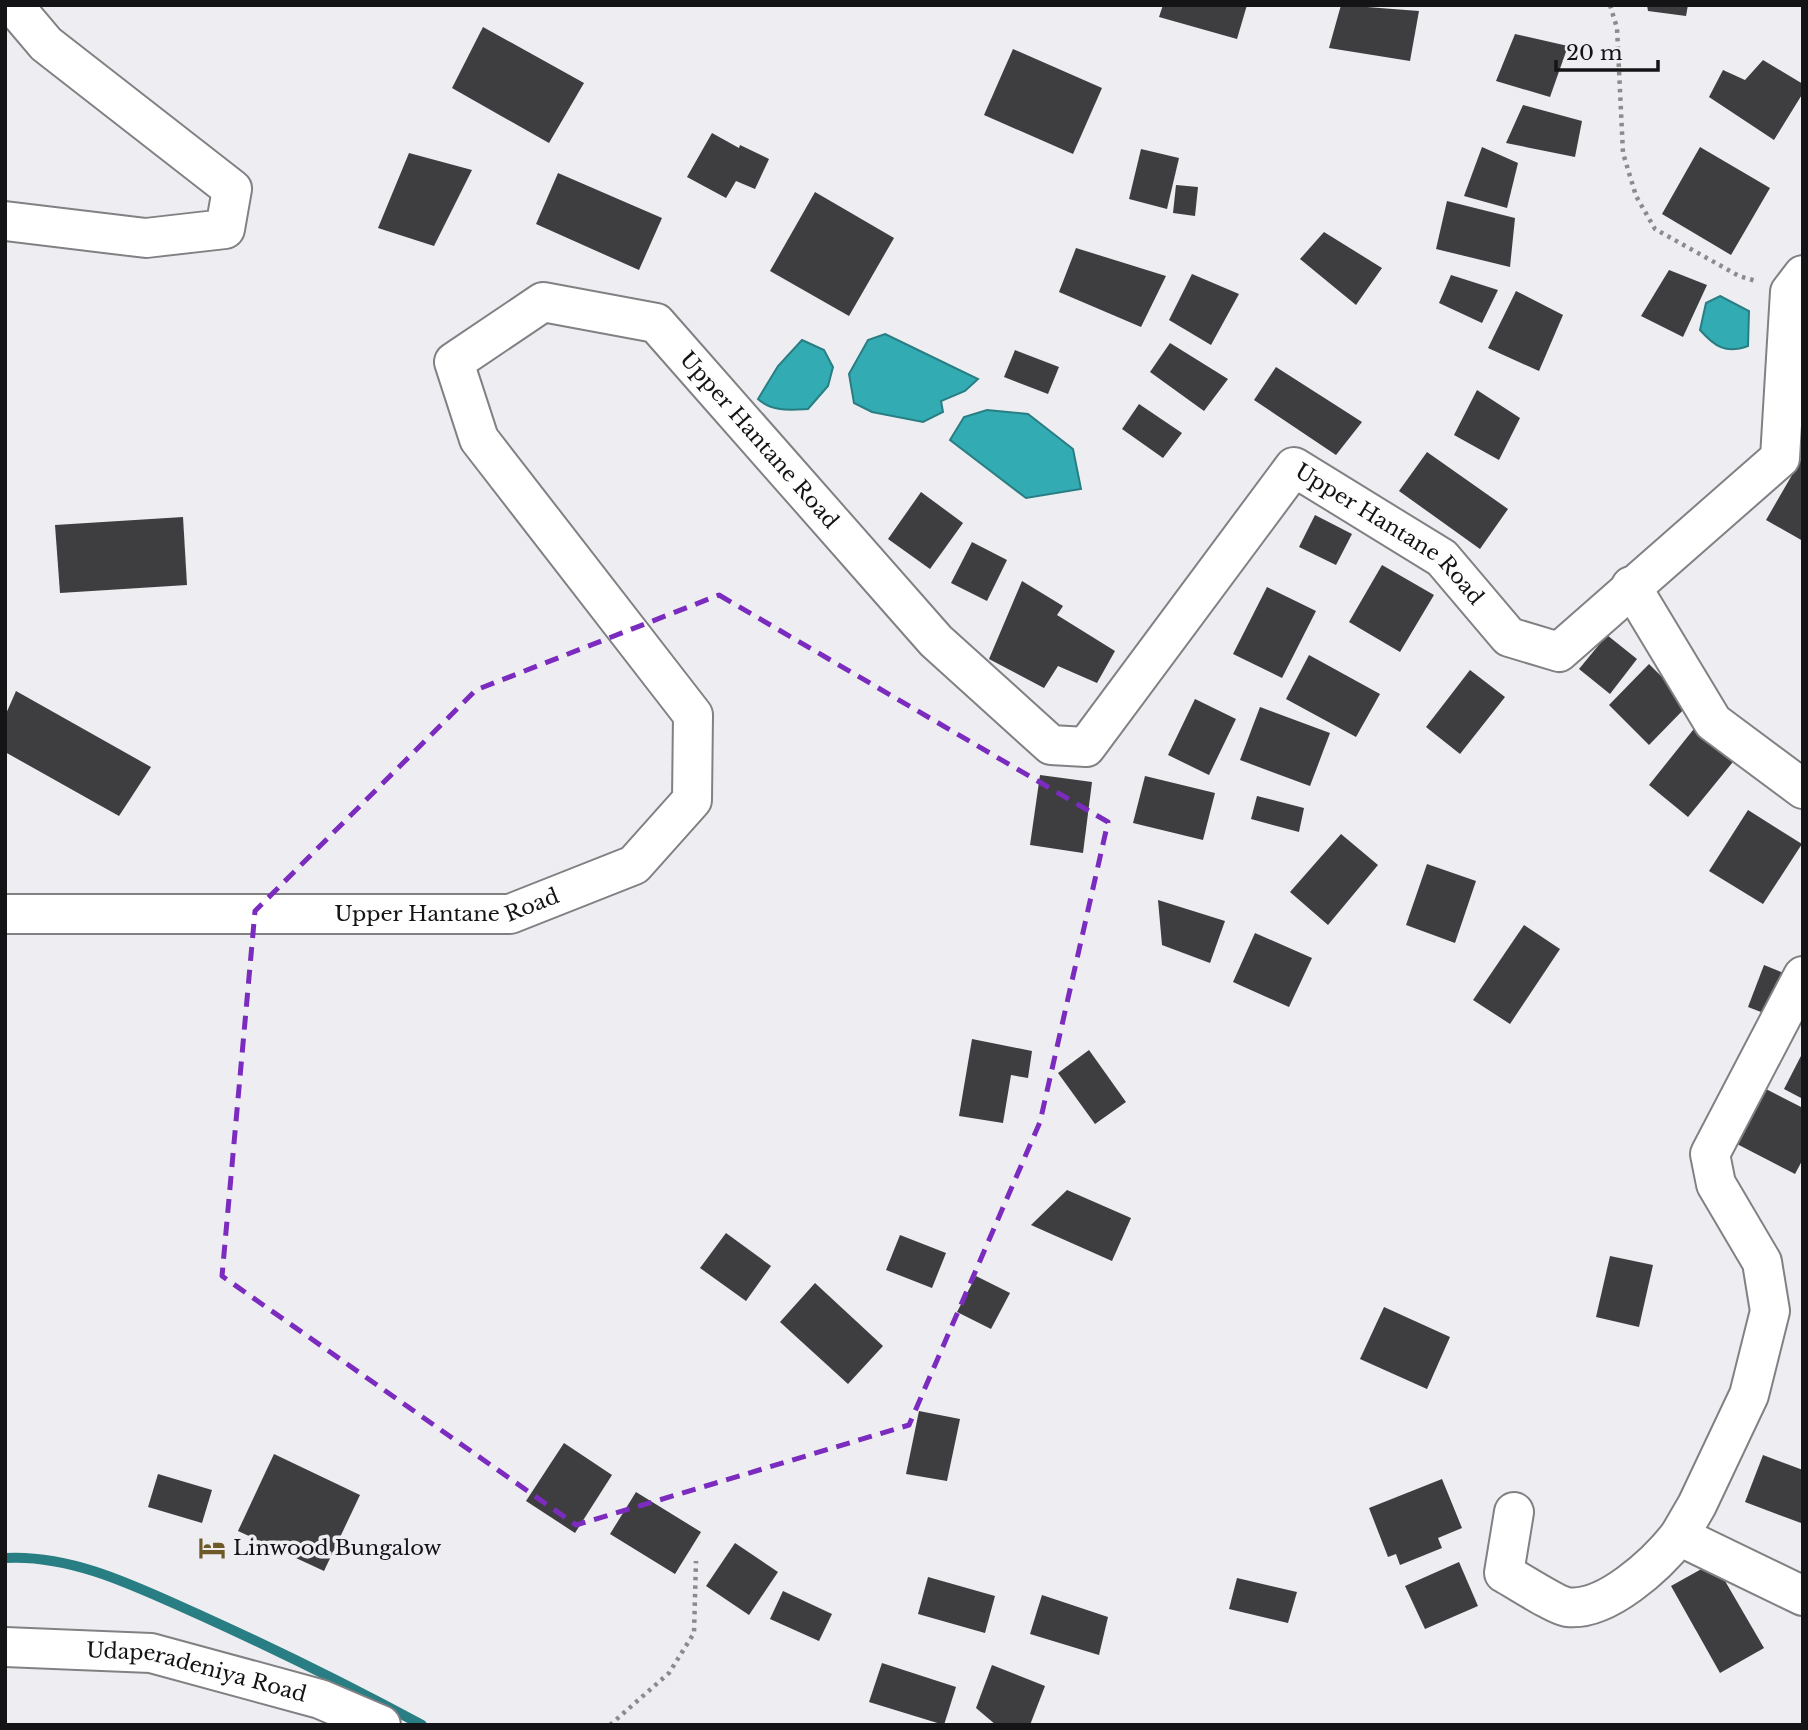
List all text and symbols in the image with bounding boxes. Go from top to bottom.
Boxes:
scale bar [1556,28,1658,72]
text: 20 m [1566,40,1623,66]
street label: Upper Hantane Road [674,346,844,534]
street label: Upper Hantane Road [1290,458,1489,610]
street label: Upper Hantane Road [334,883,563,928]
hotel icon: Linwood Bungalow [197,1533,227,1563]
place label: Linwood Bungalow [233,1535,442,1561]
street label: Udaperadeniya Road [86,1637,309,1708]

